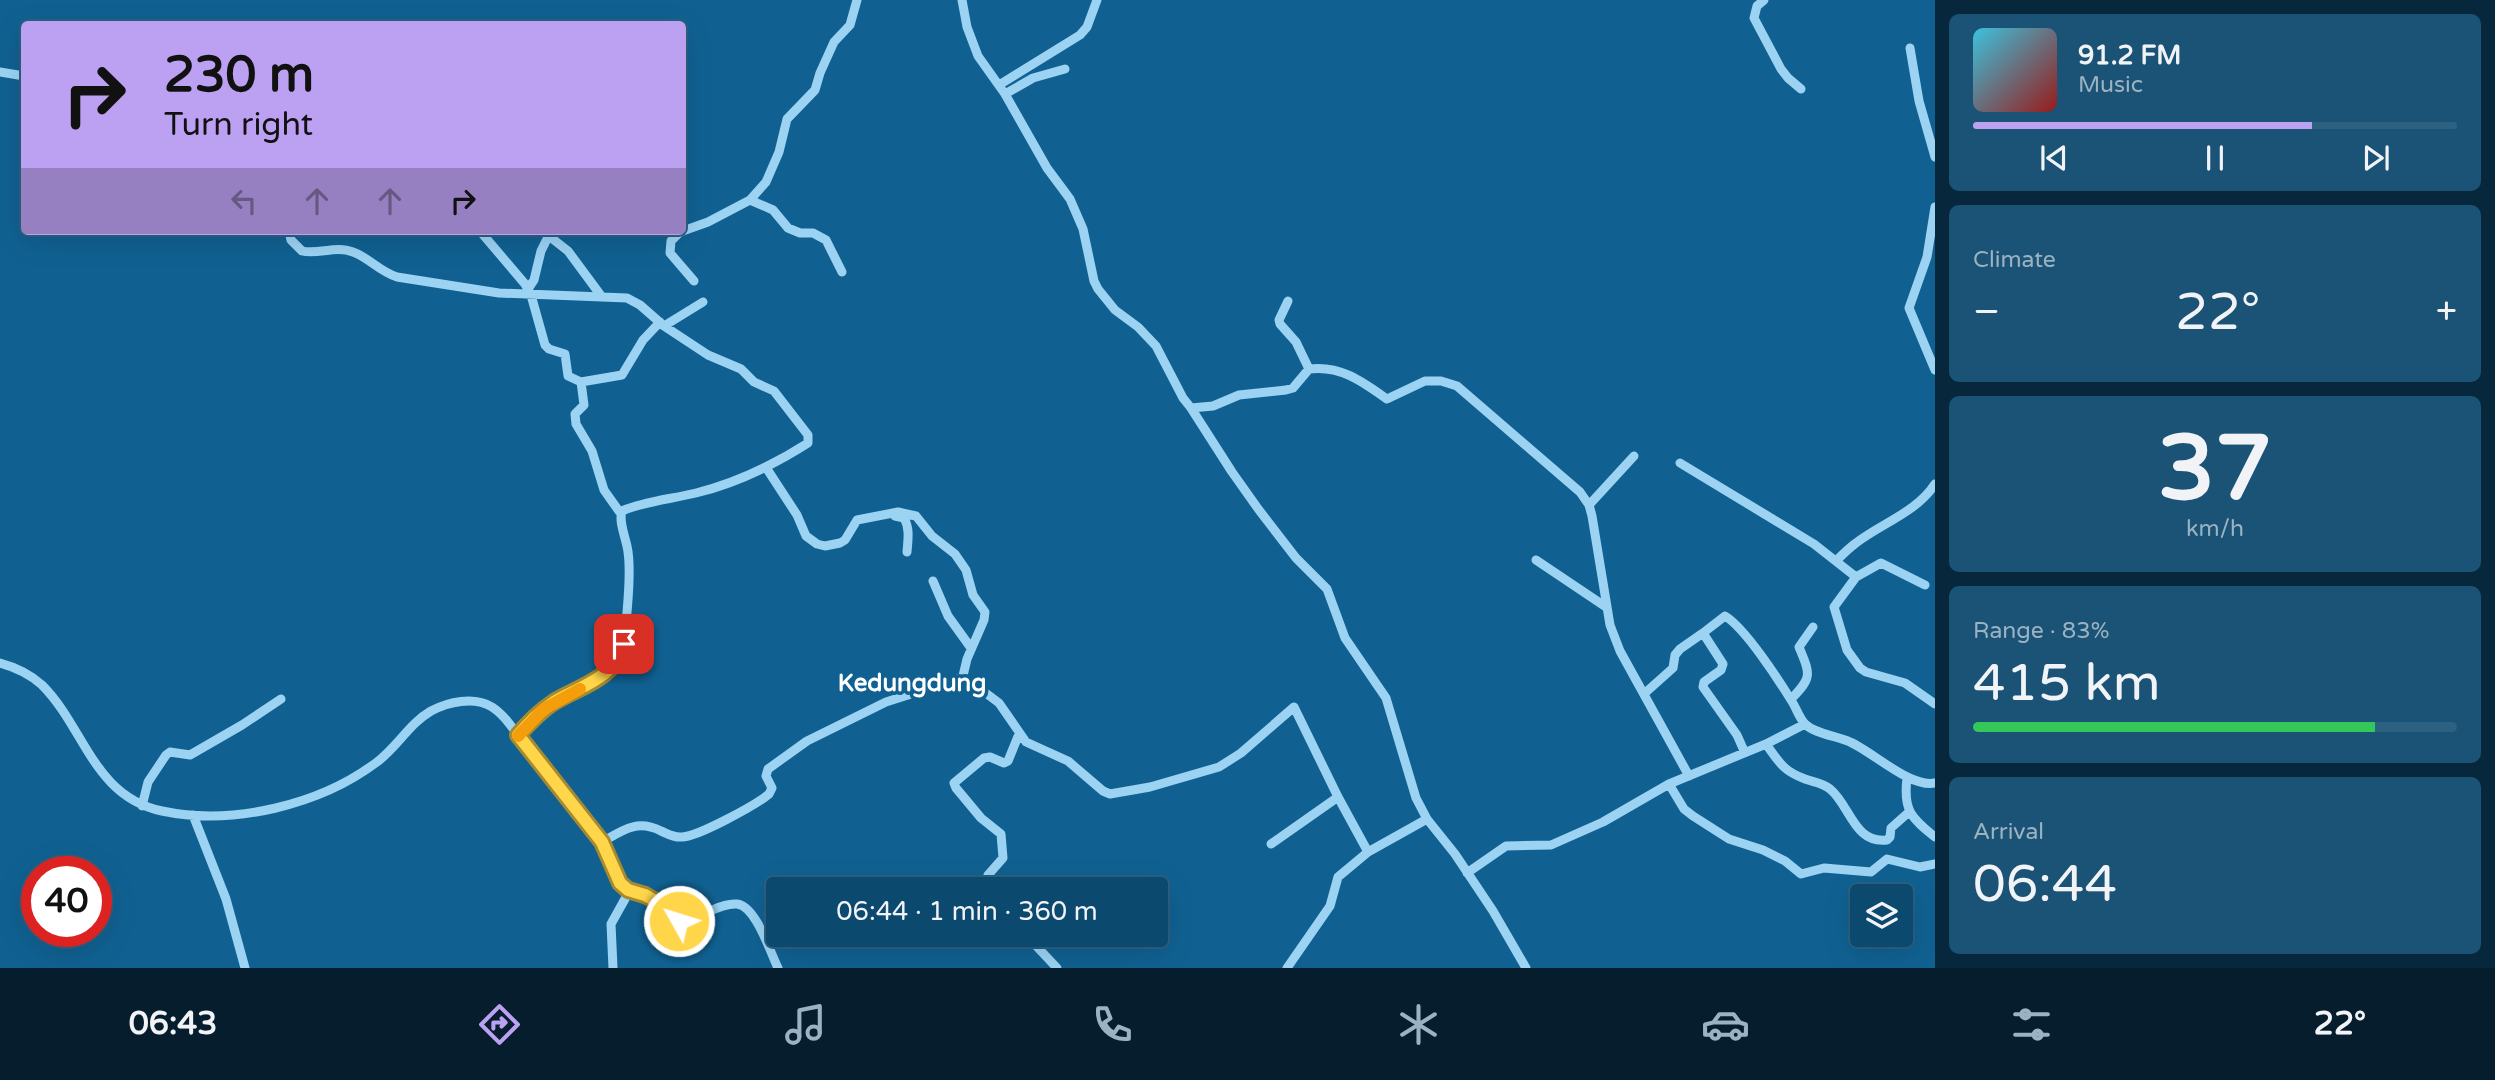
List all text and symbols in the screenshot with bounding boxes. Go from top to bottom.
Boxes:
text: 91.2 FM [2078,40,2181,71]
text: 230 m [164,46,314,105]
icon: right [49,49,140,140]
text: Music [2078,71,2143,99]
text: Turn right [164,106,313,144]
icon: previous [2035,139,2073,177]
icon: pause [2196,139,2234,177]
icon: next [2357,139,2395,177]
icon: left [225,182,263,220]
icon: ahead [298,182,336,220]
icon: ahead [371,182,409,220]
icon: right [444,182,482,220]
text: Climate [1973,246,2056,274]
text: 22° [2175,281,2260,344]
text: − [1973,289,2000,335]
text: + [2436,289,2457,335]
text: 37 [2158,414,2272,524]
text: km/h [2186,515,2244,543]
pin [594,614,654,674]
text: Range · 83% [1973,617,2109,645]
icon: arrive [605,625,643,663]
text: 415 km [1973,652,2161,715]
district label: Kedungdung [838,669,986,698]
text: Arrival [1973,818,2044,846]
text: 06:44 [1973,853,2117,916]
speed limit sign: 40 [21,856,112,947]
position arrow [642,884,716,958]
map controls [1850,884,1913,947]
button: layers [1850,884,1913,947]
text: 06:44 · 1 min · 360 m [836,896,1098,927]
icon: directions [475,1000,524,1049]
icon: music [781,1000,830,1049]
icon: phone [1088,1000,1137,1049]
icon: climate [1394,1000,1443,1049]
icon: car [1701,1000,1750,1049]
icon: filters [2007,1000,2056,1049]
text: 06:43 [129,1005,217,1043]
text: 22° [2314,1005,2366,1043]

